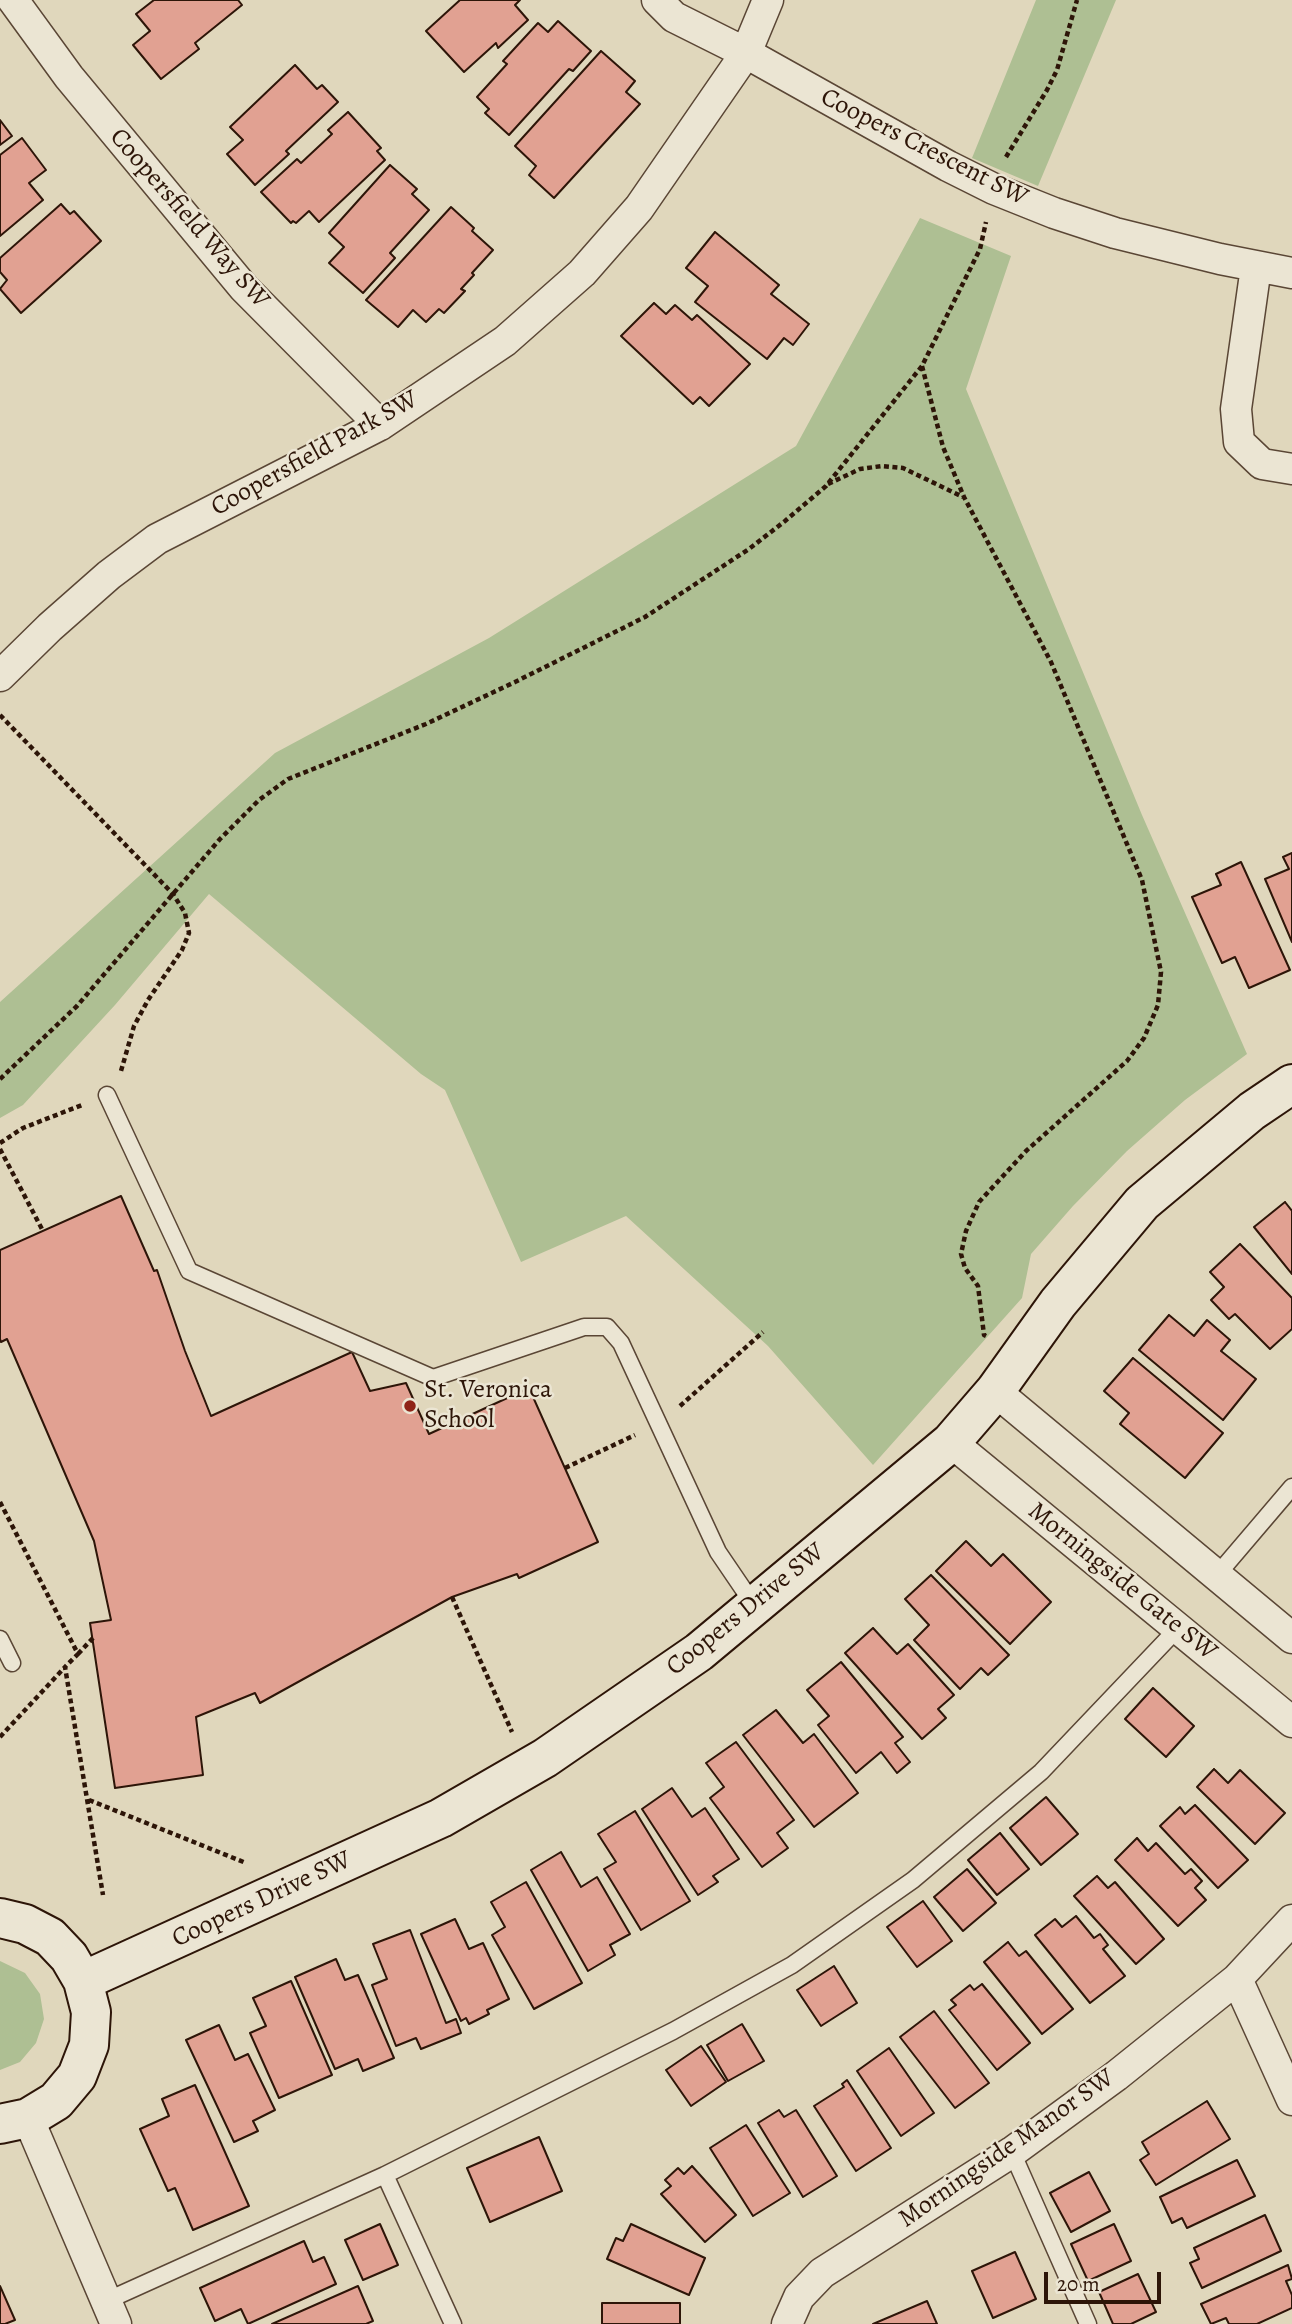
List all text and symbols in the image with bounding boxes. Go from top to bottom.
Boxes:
street label: Coopers Crescent SW [815,82,1033,214]
street label: Coopersfield Way SW [102,123,276,315]
street label: Coopersfield Park SW [206,384,424,524]
place label: St. Veronica School [424,1375,552,1436]
marker: St. Veronica School [402,1398,418,1414]
street label: Morningside Gate SW [1021,1496,1223,1668]
street label: Coopers Drive SW [661,1537,831,1683]
street label: Coopers Drive SW [167,1845,357,1955]
street label: Morningside Manor SW [893,2063,1121,2235]
scale bar [1047,2258,1164,2302]
text: 20 m [1057,2270,1100,2298]

